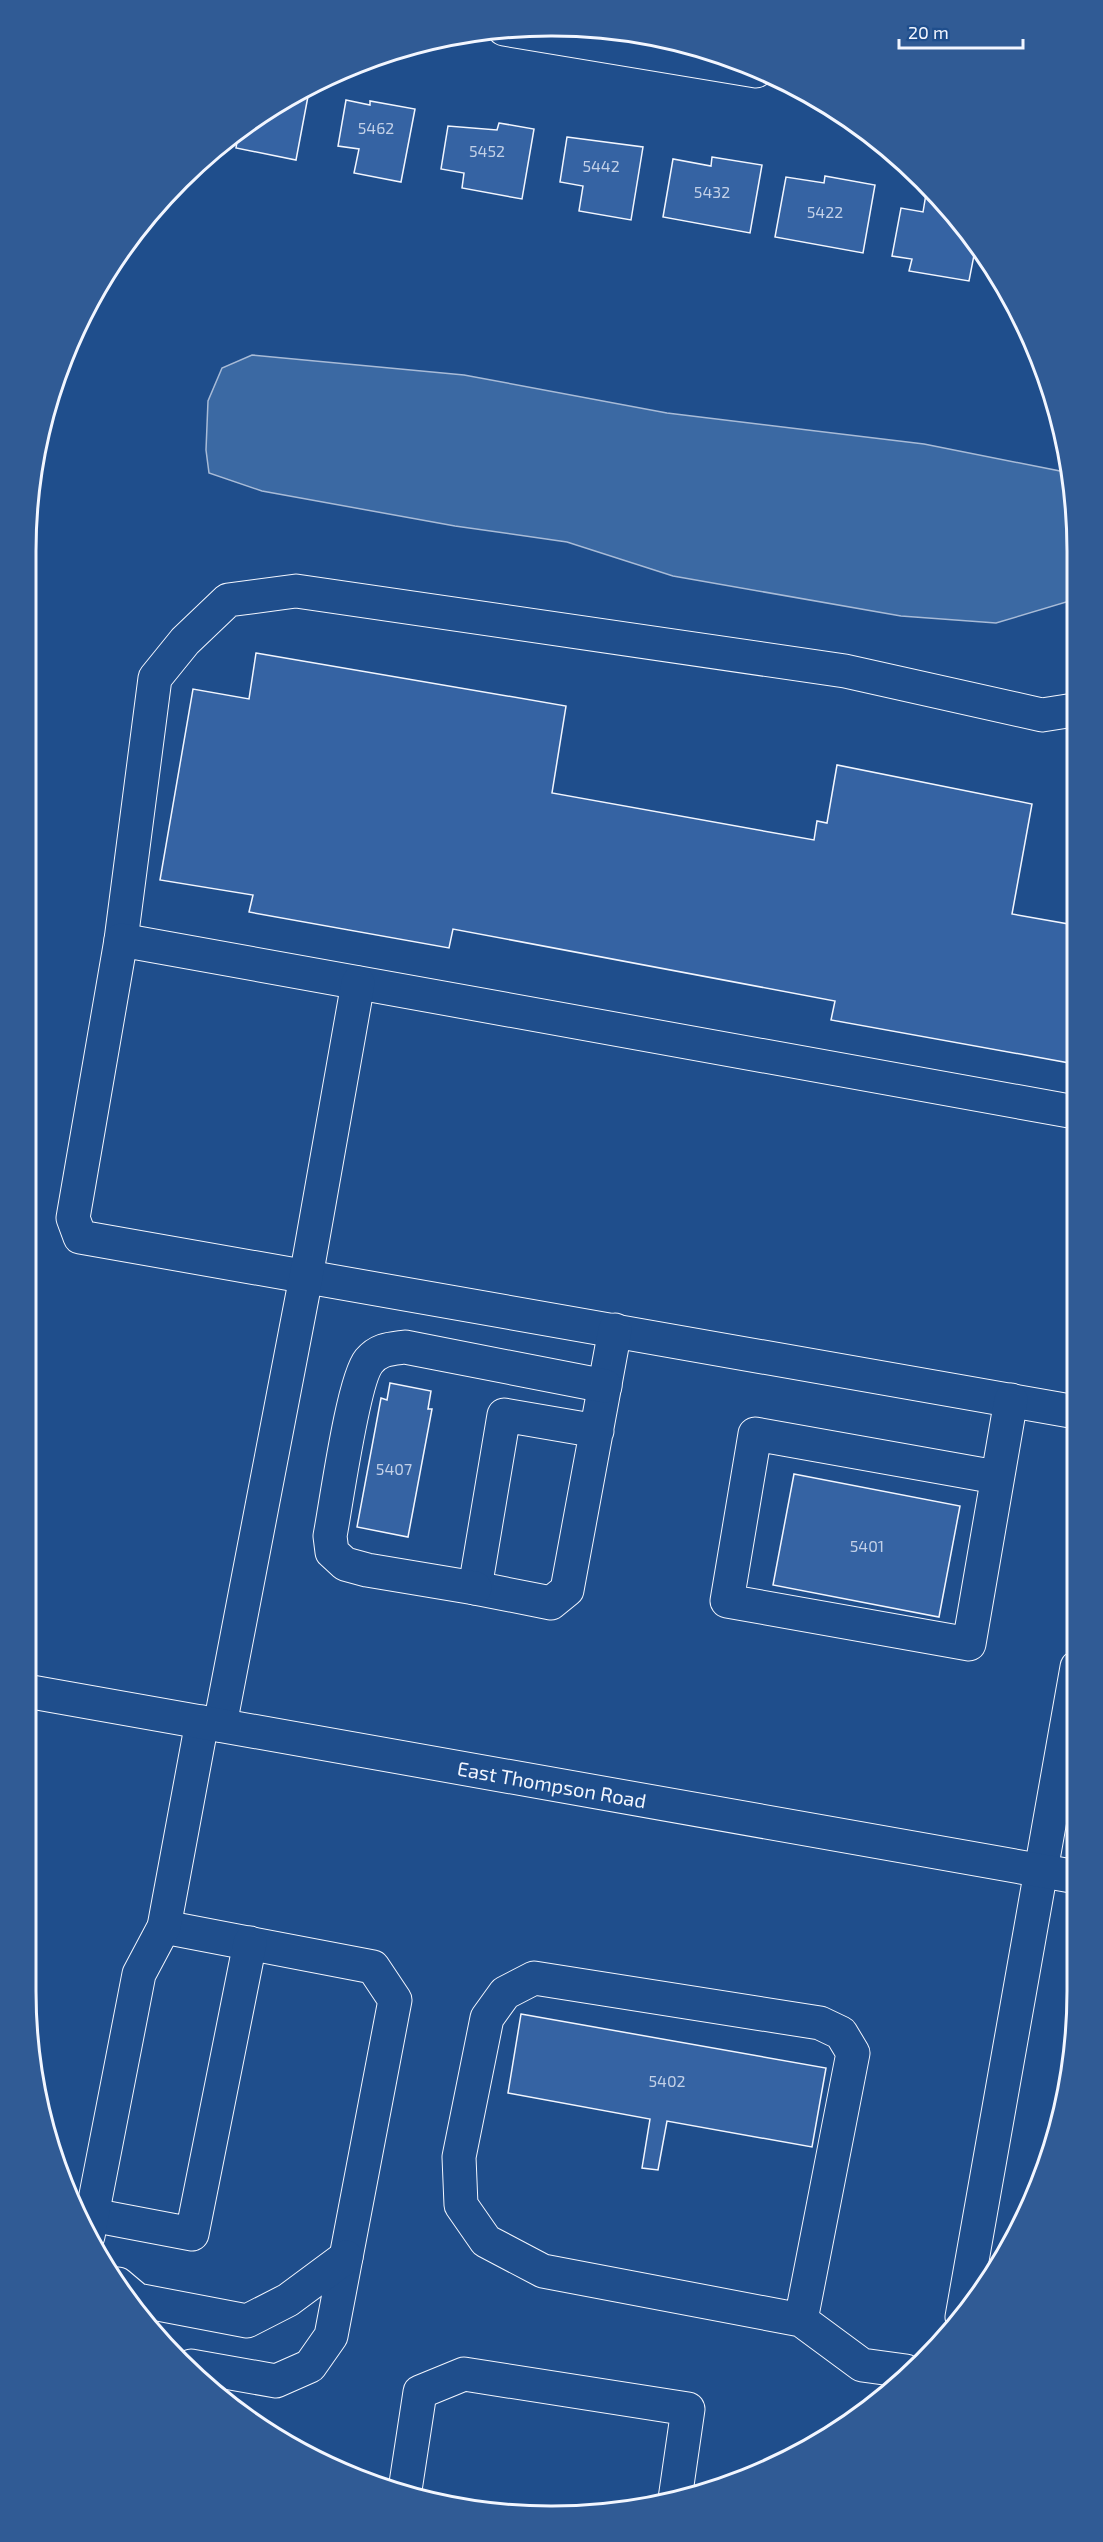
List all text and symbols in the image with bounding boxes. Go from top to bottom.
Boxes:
scale bar [899,12,1024,50]
text: 20 m [908,21,949,43]
house number: 5462 [358,118,394,137]
house number: 5452 [469,141,505,160]
house number: 5442 [582,156,620,175]
house number: 5432 [694,182,730,201]
house number: 5422 [807,202,843,221]
house number: 5407 [376,1459,412,1478]
house number: 5401 [850,1536,884,1555]
street label: East Thompson Road [455,1756,648,1813]
house number: 5402 [648,2071,686,2090]

